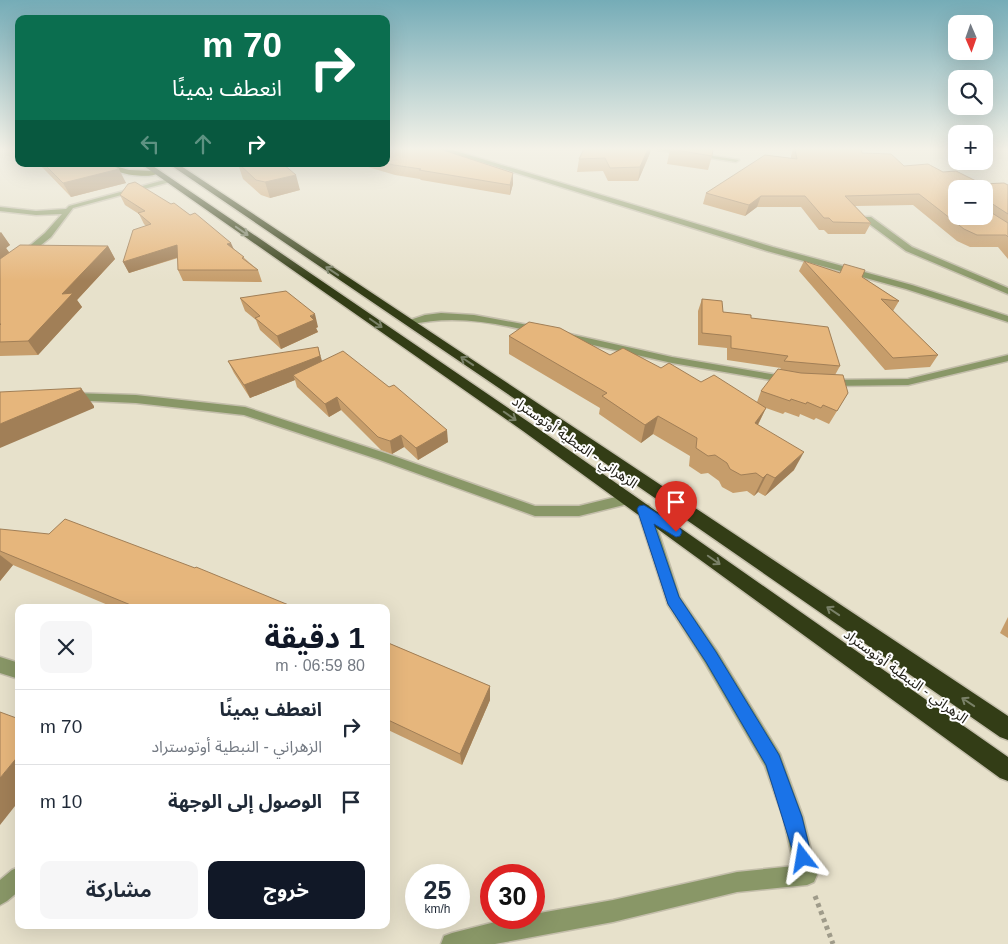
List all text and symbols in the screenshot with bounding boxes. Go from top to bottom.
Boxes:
north arrow [948,15,992,60]
map controls [948,15,993,225]
text: 70 m [202,25,282,64]
icon: right [300,35,365,100]
button: search [948,70,993,115]
text: انعطف يمينًا [172,76,282,101]
button: + [948,125,993,170]
icon: left [136,130,164,158]
icon: ahead [189,130,217,158]
icon: right [242,130,270,158]
button: − [948,180,993,225]
one-way arrow [235,226,249,236]
one-way arrow [326,266,340,276]
one-way arrow [369,318,383,329]
one-way arrow [461,356,475,366]
street label: الزهراني - النبطية أوتوستراد [507,392,641,494]
one-way arrow [503,410,517,421]
pin [655,481,697,532]
icon: arrive [662,488,690,516]
one-way arrow [707,554,720,565]
one-way arrow [826,605,840,616]
button: close [40,621,92,673]
text: 1 دقيقة [264,621,365,654]
street label: الزهراني - النبطية أوتوستراد [839,625,972,729]
text: 80 m · 06:59 [275,657,365,674]
one-way arrow [961,697,975,707]
text: انعطف يمينًا [220,699,322,720]
icon: right [337,713,365,741]
text: 70 m [40,716,82,737]
text: الزهراني - النبطية أوتوستراد [151,738,322,755]
icon: arrive [337,788,365,816]
text: 10 m [40,791,82,812]
text: الوصول إلى الوجهة [168,791,322,812]
position arrow [776,831,828,883]
button: مشاركة [40,861,198,919]
button: خروج [208,861,365,919]
speed limit sign: 30 [480,864,545,929]
text: 25 [424,876,451,904]
text: km/h [424,902,451,916]

